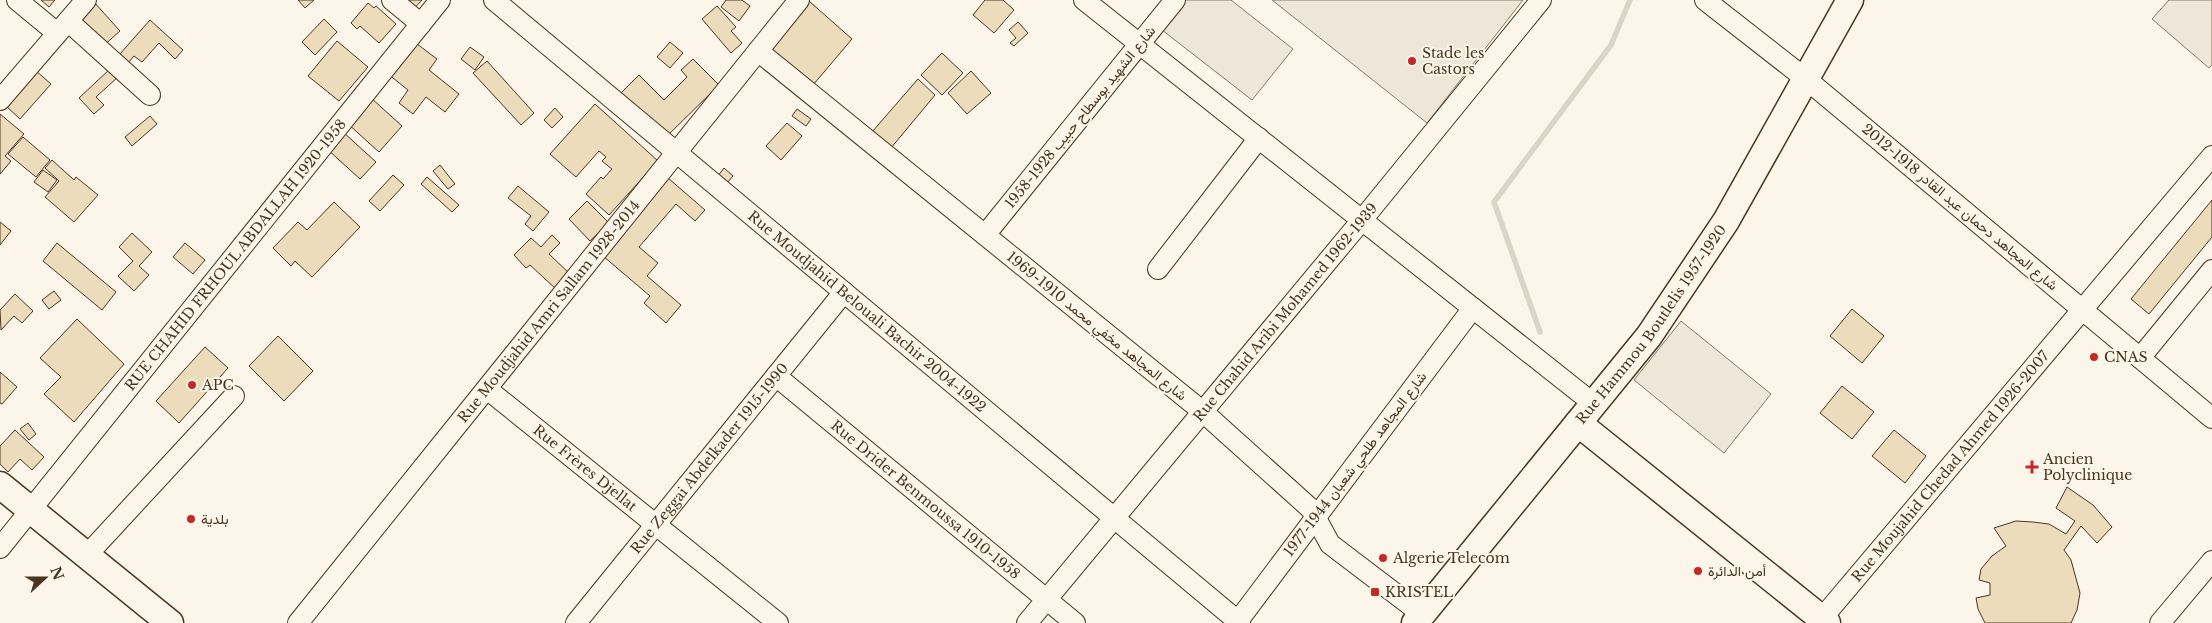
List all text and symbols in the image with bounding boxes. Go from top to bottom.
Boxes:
street label: شارع الشهيد بوسطاح حبيب 1928-1958 [1001,22,1161,213]
place label: Stade les Castors [1422,44,1484,78]
marker: Stade les Castors [1406,55,1418,67]
street label: RUE CHAHID FRHOUL ABDALLAH 1920-1958 [121,115,350,394]
street label: شارع المجاهد دحمان عبد القادر 1918-2012 [1857,120,2062,296]
street label: Rue Moudjahid Amri Sallam 1928-2014 [454,196,644,426]
street label: Rue Chahid Aribi Mohamed 1962-1939 [1189,199,1381,425]
street label: Rue Moudjahid Belouali Bachir 2004-1922 [744,207,990,416]
street label: Rue Hammou Boutlelis 1957-1920 [1572,221,1730,428]
street label: شارع المجاهد مخفي محمد 1910-1969 [1001,248,1191,407]
street label: Rue Moujahid Chedad Ahmed 1926-2007 [1848,346,2053,586]
place label: CNAS [2104,348,2148,366]
marker: CNAS [2088,351,2100,363]
street label: Rue Zeggai Abdelkader 1915-1990 [627,359,792,557]
street label: شارع المجاهد طلحي شعبان 1944-1977 [1280,368,1433,562]
place label: APC [201,376,234,394]
marker: APC [186,379,198,391]
street label: Rue Drider Benmoussa 1910-1958 [827,416,1024,583]
street label: Rue Frères Djellat [530,421,641,516]
place label: Ancien Polyclinique [2042,450,2132,484]
marker: Ancien Polyclinique [2025,460,2039,474]
place label: بلدية [201,510,229,528]
marker: بلدية [185,513,197,525]
place label: Algerie Telecom [1392,549,1510,567]
marker: Algerie Telecom [1377,552,1389,564]
north arrow [20,553,70,603]
place label: أمن الدائرة [1708,562,1766,580]
text: N [46,564,68,583]
marker: أمن الدائرة [1692,565,1704,577]
place label: KRISTEL [1385,583,1453,601]
marker: KRISTEL [1369,586,1381,598]

